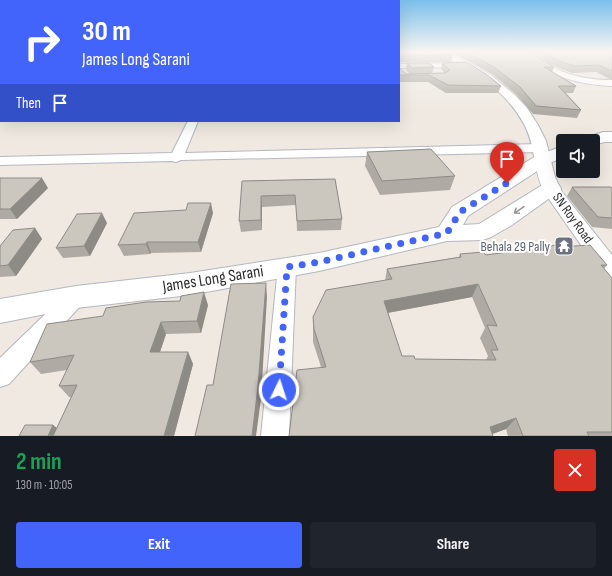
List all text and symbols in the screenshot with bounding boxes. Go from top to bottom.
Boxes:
text: 30 m [82,15,131,48]
icon: right [16,16,68,68]
text: James Long Sarani [82,49,190,70]
icon: arrive [49,92,71,114]
text: Then [16,94,41,113]
map controls [556,134,600,178]
button: sound [556,134,600,178]
pin [490,142,524,183]
icon: arrive [496,148,518,170]
street label: SN Roy Road [549,189,597,247]
one-way arrow [513,206,524,214]
temple icon: Behala 29 Pally [553,235,575,257]
place label: Behala 29 Pally [481,238,551,255]
street label: James Long Sarani [160,261,265,297]
position arrow [258,369,300,411]
text: 2 min [16,447,62,476]
button: close [554,449,596,491]
text: 130 m · 10:05 [16,477,73,493]
button: Exit [16,522,302,568]
button: Share [310,522,596,568]

